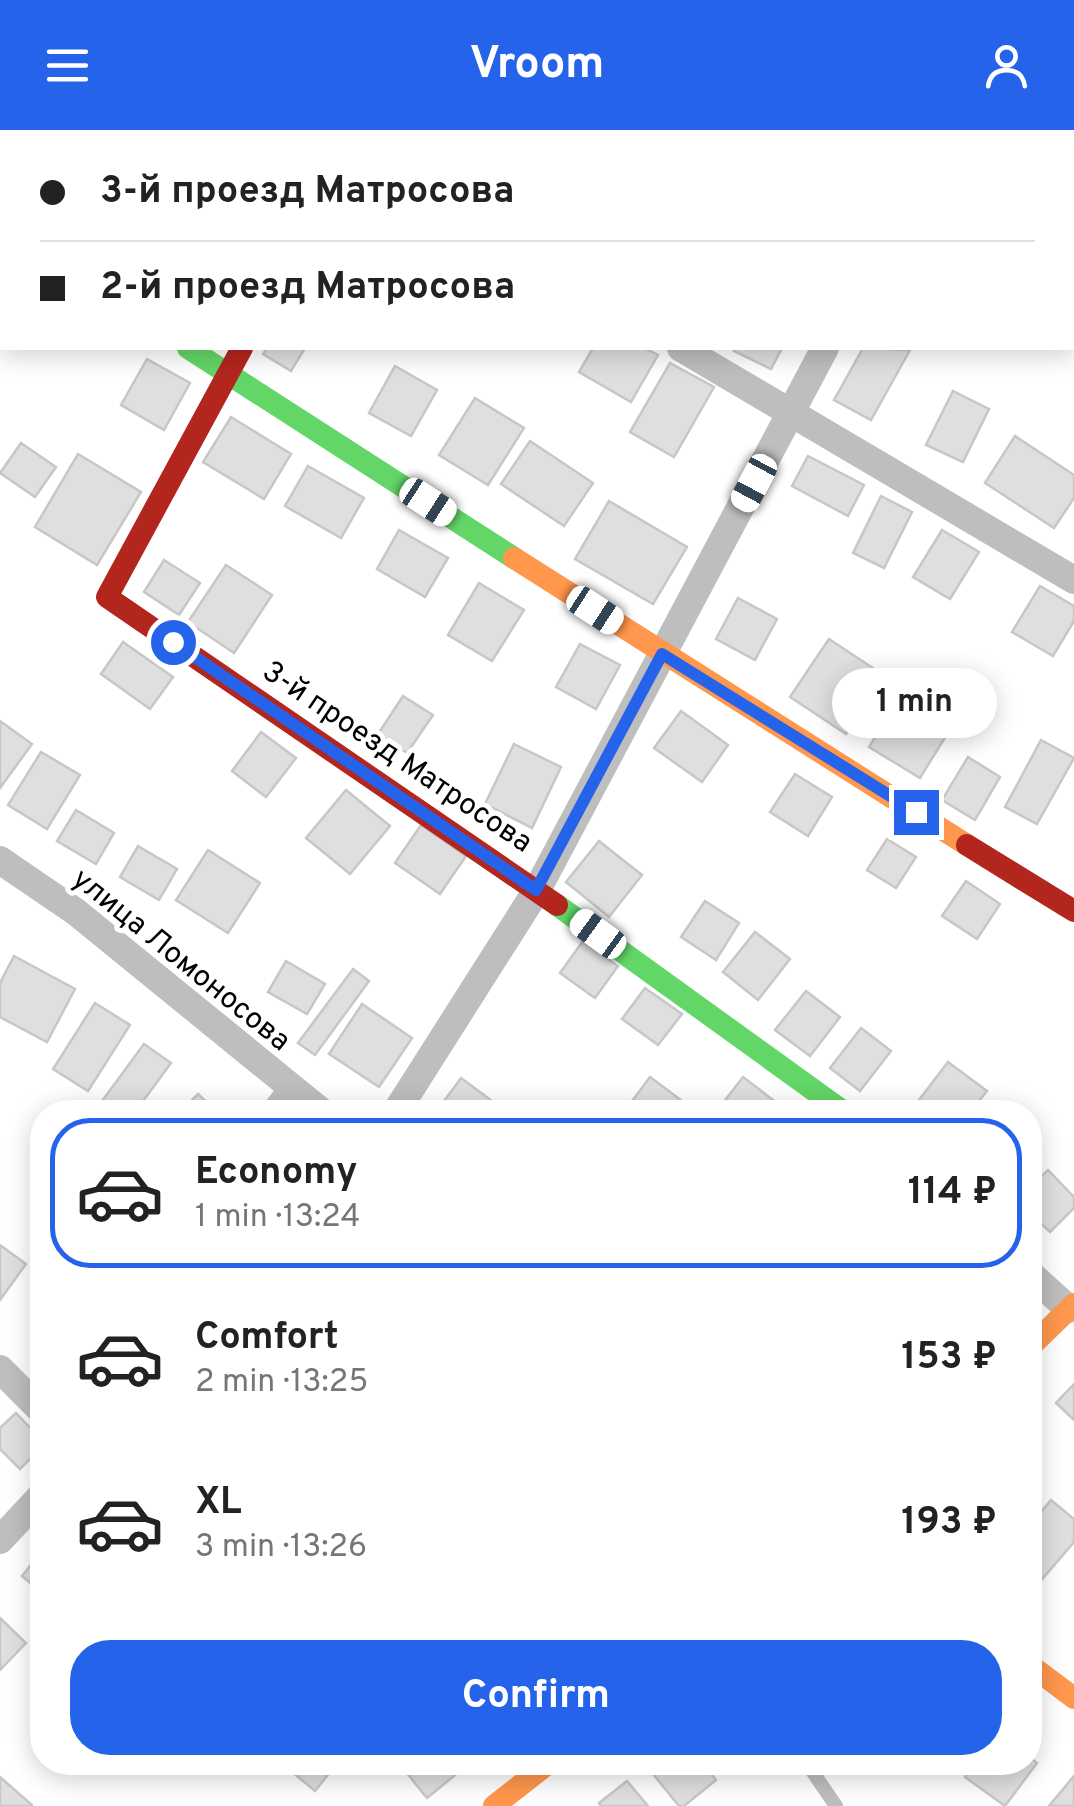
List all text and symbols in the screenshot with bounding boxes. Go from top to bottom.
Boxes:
text: Vroom [469,37,605,94]
icon: menu [40,38,95,93]
icon: person [979,38,1034,93]
text: 3-й проезд Матросова [100,168,514,217]
text: 2-й проезд Матросова [100,264,515,313]
car [727,449,781,517]
car [395,473,461,531]
car [562,581,628,639]
route start [151,620,196,665]
street label: 3-й проезд Матросова [255,654,539,862]
callout: 1 min [834,667,998,737]
text: 1 min [876,683,953,723]
route end [894,790,939,835]
street label: улица Ломоносова [64,861,297,1060]
car [565,904,631,964]
icon: car [75,1148,165,1238]
text: Economy [195,1149,357,1198]
text: 114 ₽ [908,1169,997,1218]
text: 1 min · 13:24 [195,1198,360,1238]
icon: car [75,1313,165,1403]
text: Comfort [195,1314,339,1363]
text: 153 ₽ [901,1334,997,1383]
text: 2 min · 13:25 [195,1363,368,1403]
icon: car [75,1478,165,1568]
text: XL [195,1479,242,1528]
text: 193 ₽ [901,1499,997,1548]
text: 3 min · 13:26 [195,1528,367,1568]
button: Confirm [70,1640,1002,1755]

